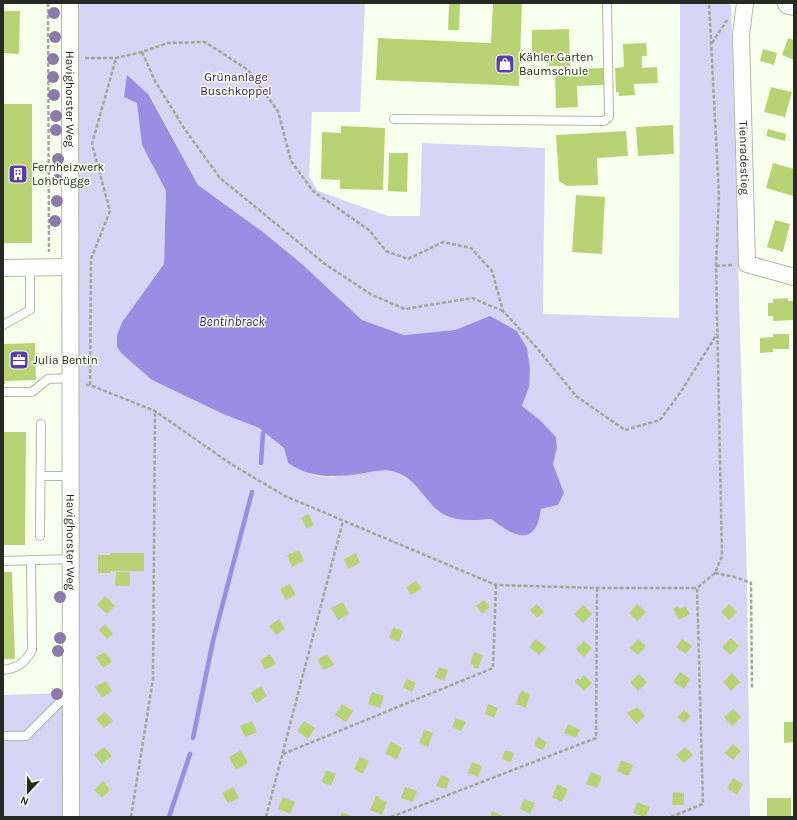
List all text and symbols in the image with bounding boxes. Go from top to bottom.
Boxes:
place label: Kähler Garten Baumschule [519,50,593,78]
street label: Havighorster Weg [63,51,77,148]
shop icon: Kähler Garten Baumschule [494,53,516,75]
park label: Grünanlage Buschkoppel [200,70,272,98]
street label: Tienradestieg [736,120,752,195]
place label: Fernheizwerk Lohbrügge [32,160,105,188]
building icon: Fernheizwerk Lohbrügge [7,163,29,185]
water label: Bentinbrack [199,314,265,329]
office icon: Julia Bentin [8,349,30,371]
place label: Julia Bentin [33,353,98,367]
street label: Havighorster Weg [64,494,78,591]
north arrow [8,772,48,812]
text: N [18,793,31,808]

